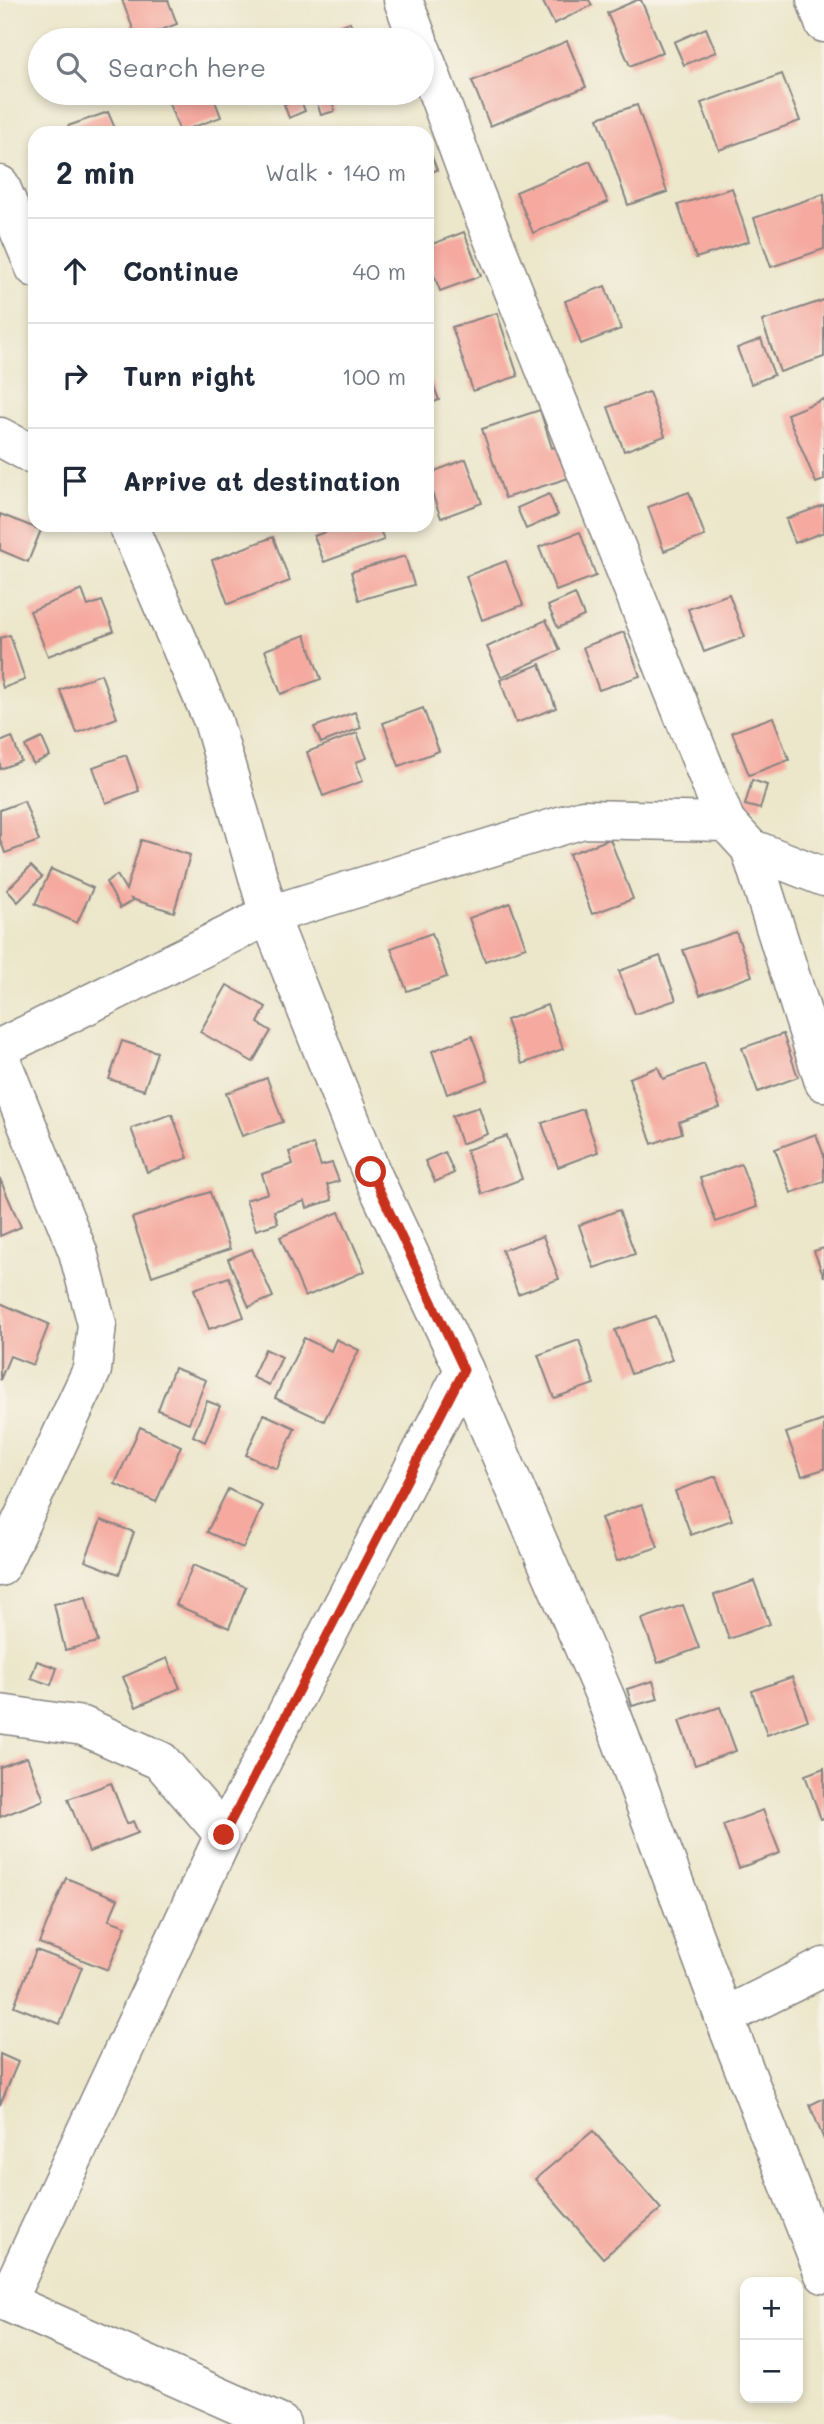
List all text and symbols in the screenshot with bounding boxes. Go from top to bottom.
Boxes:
search box [28,28,434,105]
icon: search [52,48,90,86]
text: Search here [108,50,266,84]
text: 2 min [56,152,135,192]
text: Walk · 140 m [265,157,406,187]
icon: ahead [56,252,94,290]
text: Continue [123,254,239,288]
text: 40 m [353,256,406,286]
icon: right [56,357,94,395]
text: Turn right [123,359,256,393]
text: 100 m [342,361,406,391]
icon: arrive [56,462,94,500]
text: Arrive at destination [123,464,400,498]
route start [355,1156,386,1187]
route end [208,1819,239,1850]
map controls [740,2277,803,2403]
button: + [740,2277,803,2340]
button: − [740,2340,803,2403]

